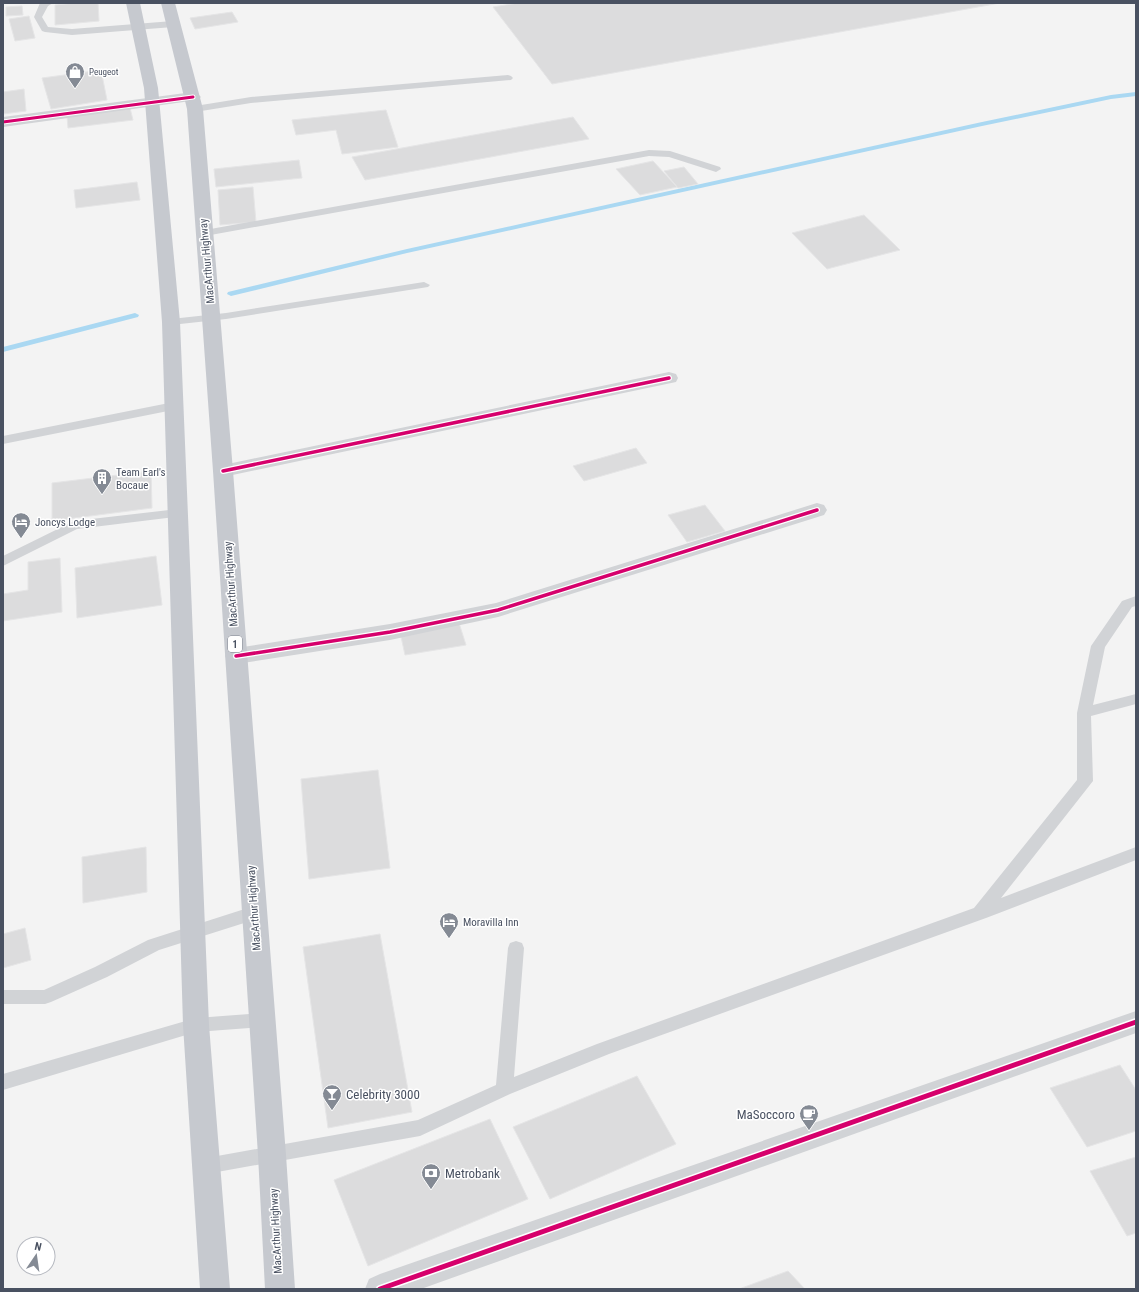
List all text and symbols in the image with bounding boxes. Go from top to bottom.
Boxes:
shop icon: Peugeot [64,61,86,89]
place label: Peugeot [89,67,119,77]
street label: MacArthur Highway [197,217,217,304]
place label: Team Earl's Bocaue [116,466,166,492]
building icon: Team Earl's Bocaue [91,467,113,495]
hotel icon: Joncys Lodge [10,511,32,539]
place label: Joncys Lodge [35,516,95,529]
street label: MacArthur Highway [222,541,240,627]
road number: 1 [228,636,242,652]
street label: MacArthur Highway [245,865,263,951]
hotel icon: Moravilla Inn [438,911,460,939]
place label: Moravilla Inn [463,916,519,929]
bar icon: Celebrity 3000 [321,1083,343,1111]
place label: Celebrity 3000 [346,1087,420,1102]
cafe icon: MaSoccoro [798,1103,820,1131]
place label: MaSoccoro [737,1107,795,1122]
bank icon: Metrobank [420,1162,442,1190]
place label: Metrobank [445,1166,500,1181]
street label: MacArthur Highway [267,1188,285,1274]
north arrow [16,1236,56,1276]
text: N [33,1240,43,1254]

